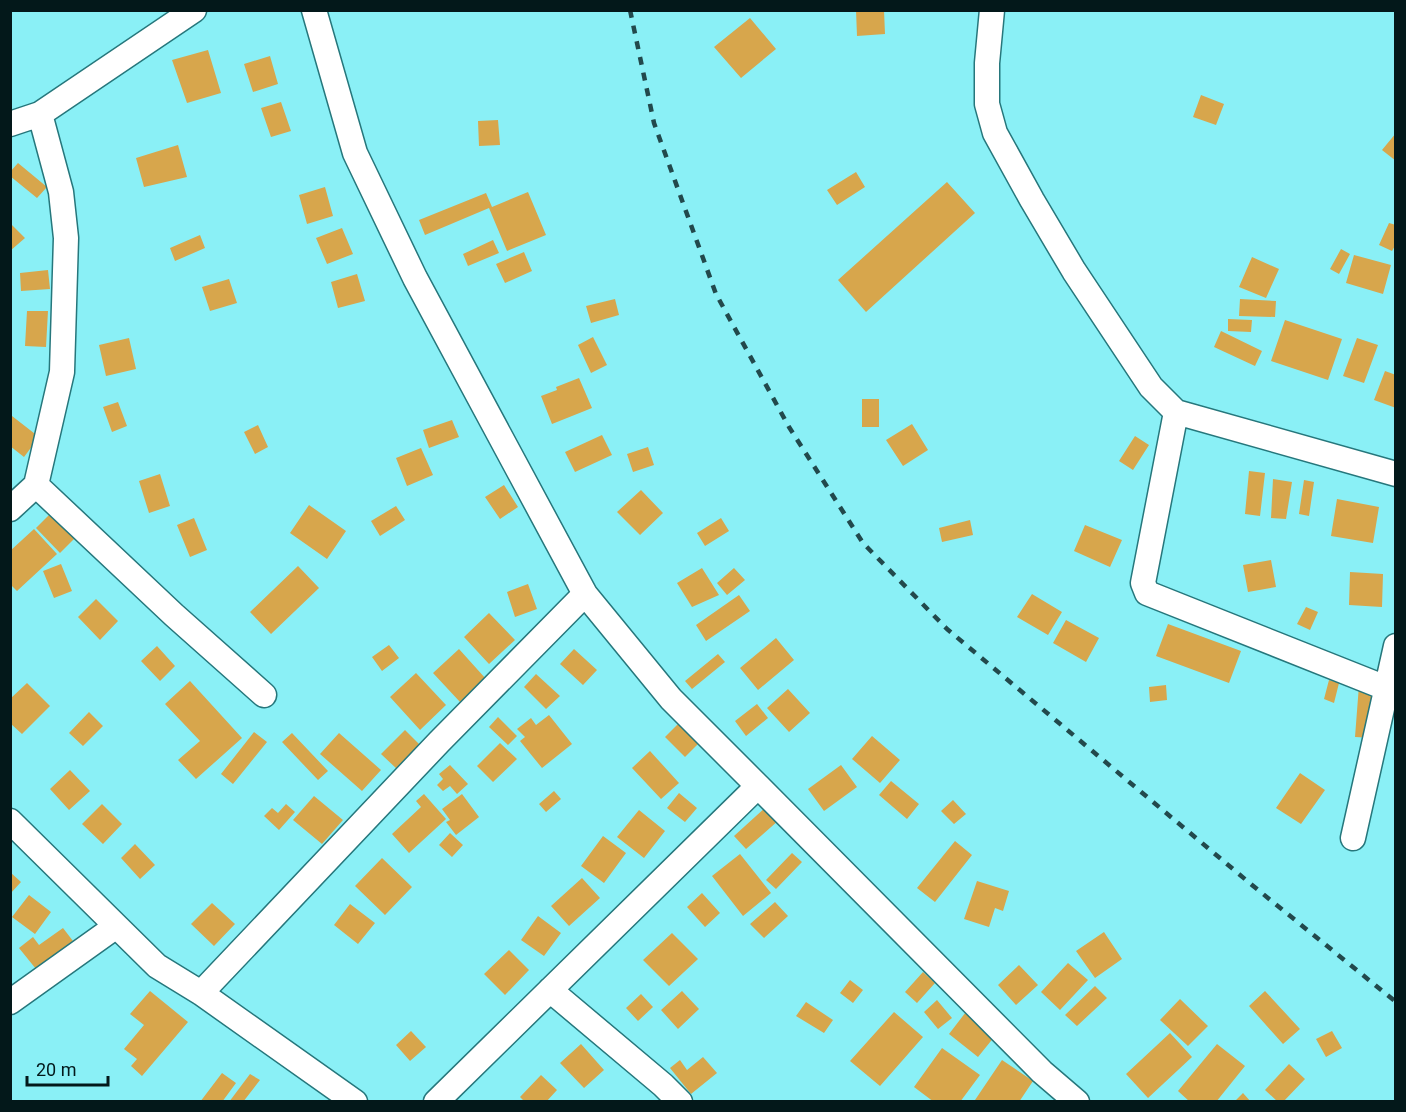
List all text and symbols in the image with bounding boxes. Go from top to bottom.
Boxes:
scale bar [27,1049,108,1087]
text: 20 m [36,1059,76,1080]

